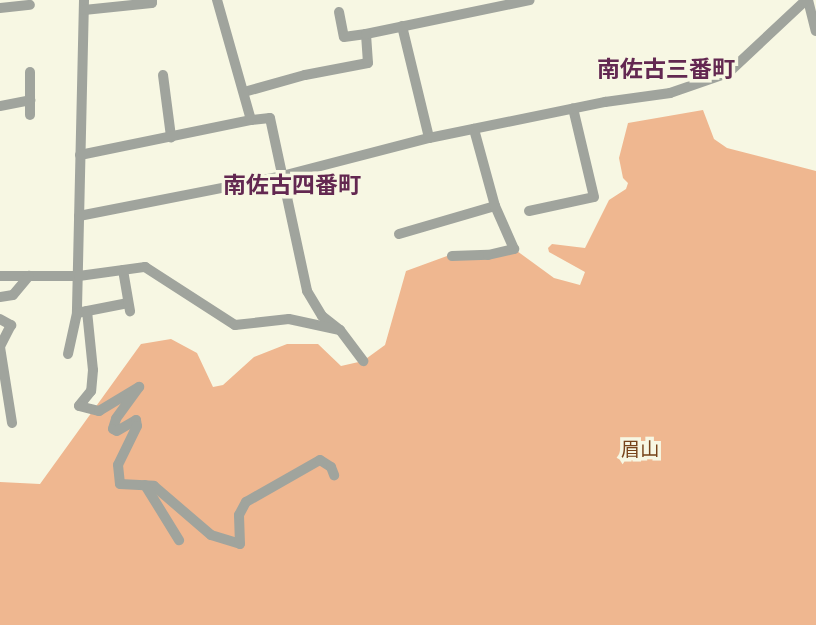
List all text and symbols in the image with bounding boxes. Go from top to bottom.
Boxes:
district label: 南佐古三番町 [597,55,735,83]
district label: 南佐古四番町 [223,171,361,199]
park label: 眉山 [621,439,659,461]

